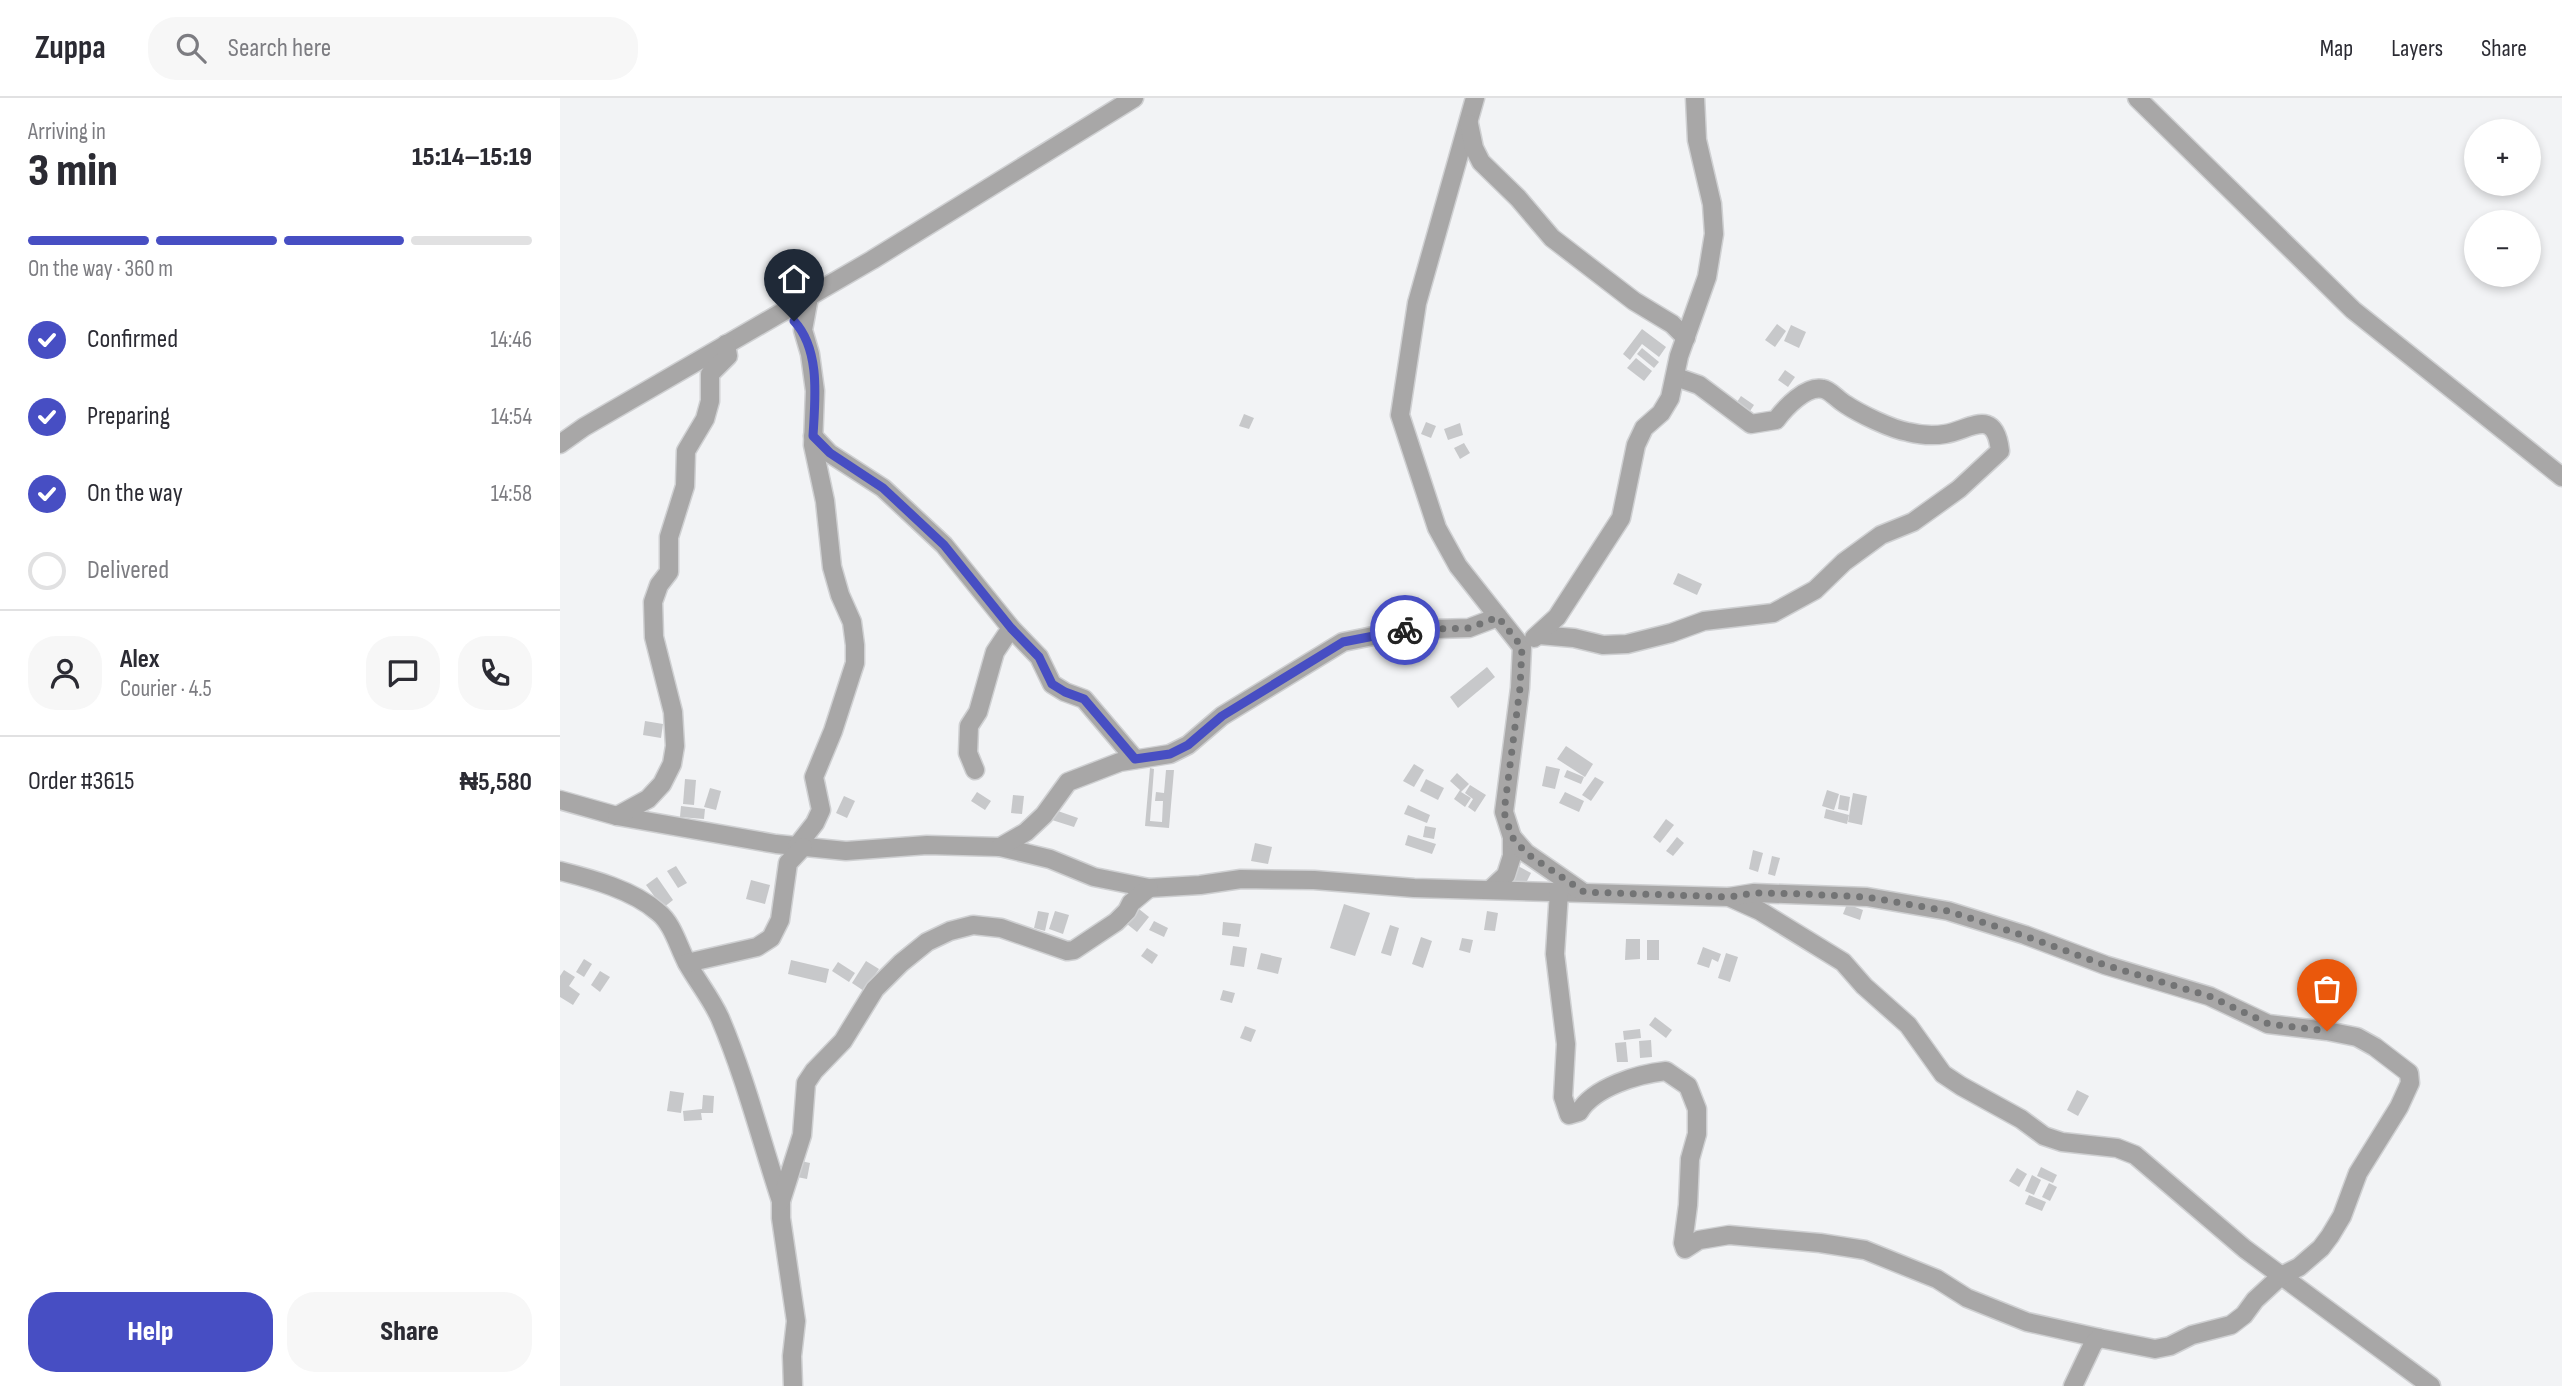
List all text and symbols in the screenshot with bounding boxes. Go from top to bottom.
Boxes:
search box [148,17,638,80]
text: Zuppa [35,28,106,68]
icon: search [172,29,210,67]
text: Search here [228,33,331,64]
text: Map [2320,34,2353,63]
text: Layers [2391,34,2443,63]
text: Share [2481,34,2527,63]
text: Arriving in [28,118,106,146]
map controls [2464,119,2541,287]
button: + [2464,119,2541,196]
text: 15:14–15:19 [412,142,532,173]
text: 3 min [28,144,118,199]
button: − [2464,210,2541,287]
pin [764,249,824,321]
text: On the way · 360 m [28,255,173,283]
icon: home [775,260,813,298]
icon: check [28,321,66,359]
text: Confirmed [87,324,178,355]
text: 14:46 [490,326,532,354]
icon: check [28,398,66,436]
text: Preparing [87,401,170,432]
text: 14:54 [491,403,532,431]
icon: check [28,475,66,513]
text: On the way [87,478,183,509]
text: 14:58 [491,480,532,508]
text: Delivered [87,555,169,586]
courier [1370,595,1440,665]
icon: bike [1386,611,1424,649]
button: person [28,636,102,710]
button: chat [366,636,440,710]
button: phone [458,636,532,710]
text: Alex [120,644,160,675]
text: Courier · 4.5 [120,675,212,703]
text: Order #3615 [28,766,134,797]
text: ₦5,580 [460,767,532,798]
pin [2297,959,2357,1031]
icon: bag [2308,970,2346,1008]
button: Help [28,1292,273,1372]
button: Share [287,1292,532,1372]

